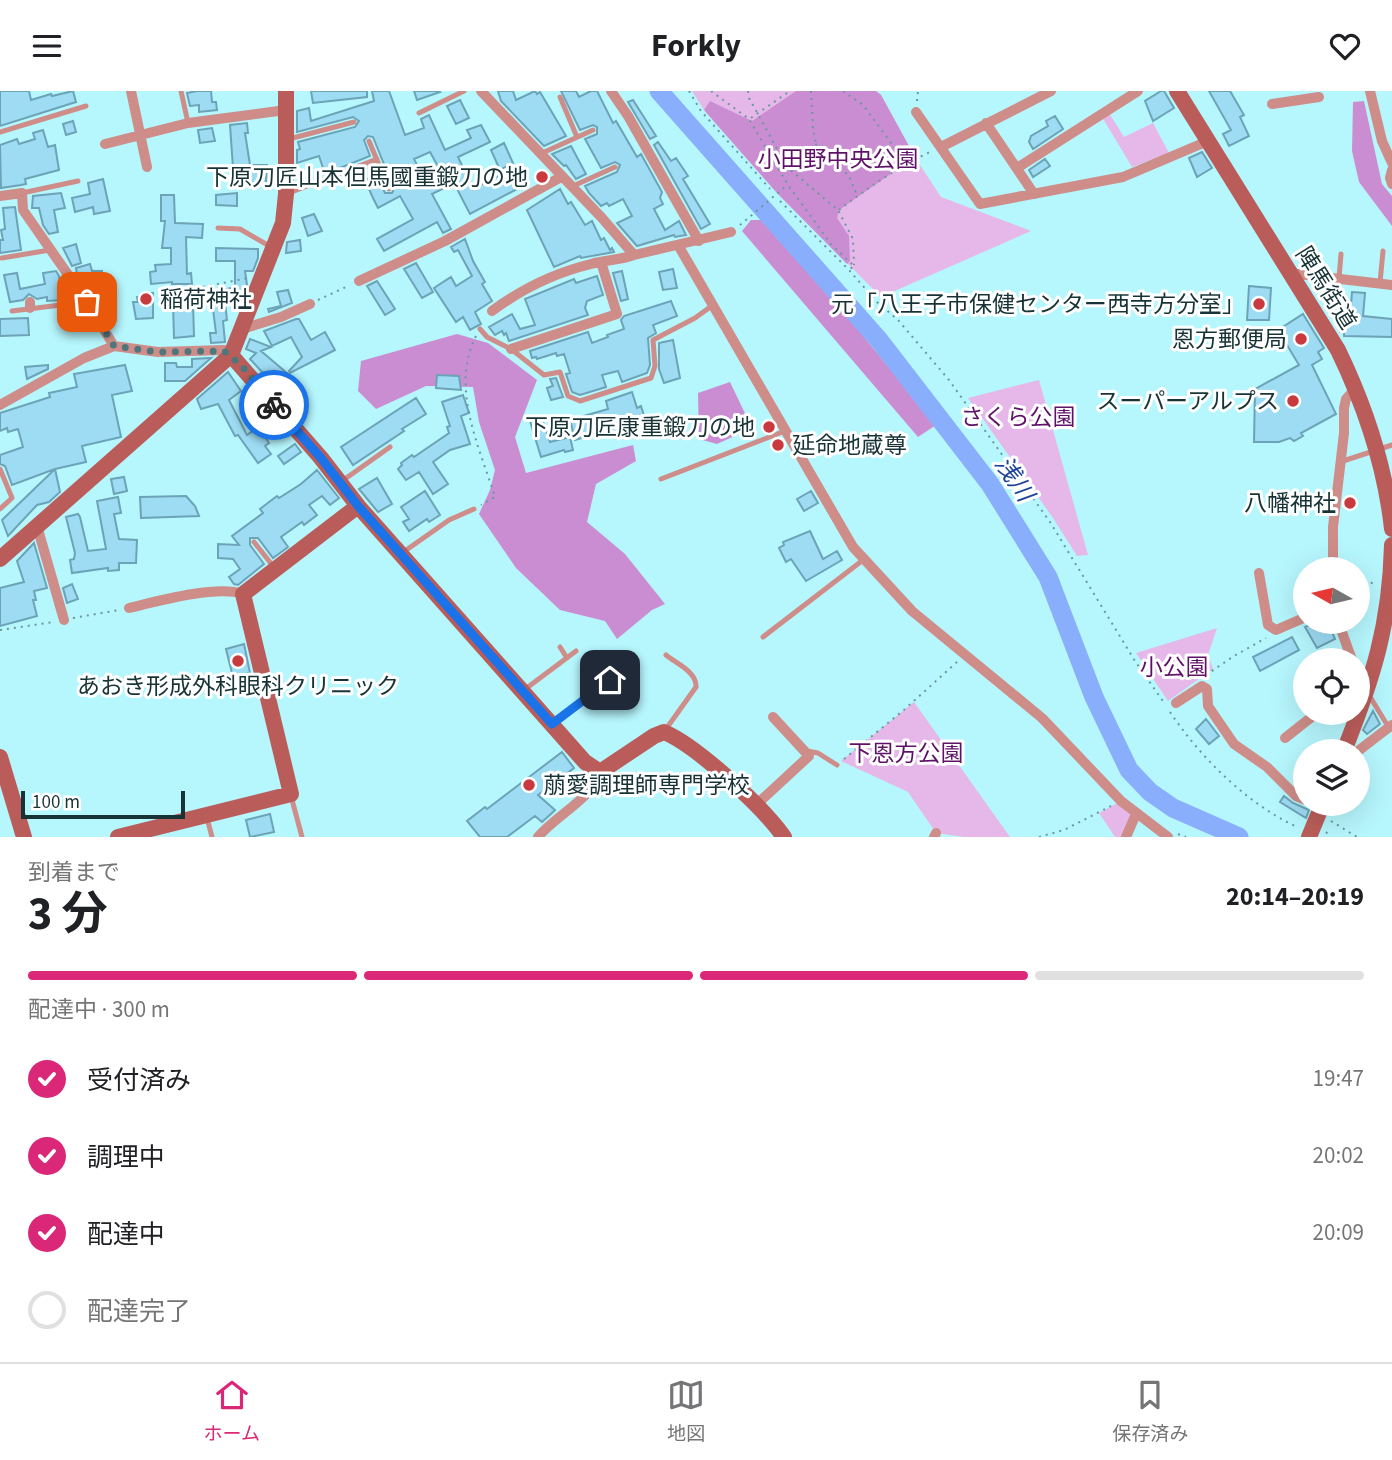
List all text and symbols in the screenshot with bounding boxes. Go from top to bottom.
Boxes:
text: Forkly [651,23,741,69]
icon: menu [28,27,66,65]
icon: heart [1326,27,1364,65]
park label: 小田野中央公園 [758,143,919,176]
place label: 下原刀匠山本但馬國重鍛刀の地 [206,161,528,194]
marker: 下原刀匠山本但馬國重鍛刀の地 [534,169,550,185]
street label: 陣馬街道 [1288,240,1364,336]
pin [57,272,117,332]
icon: bag [68,283,106,321]
place label: 稲荷神社 [160,283,252,316]
place label: 元「八王子市保健センター西寺方分室」 [831,288,1245,321]
marker: 稲荷神社 [138,291,154,307]
marker: 元「八王子市保健センター西寺方分室」 [1251,296,1267,312]
place label: 恩方郵便局 [1172,323,1287,356]
marker: 恩方郵便局 [1293,331,1309,347]
courier [239,370,309,440]
place label: スーパーアルプス [1096,385,1279,418]
icon: bike [255,386,293,424]
marker: スーパーアルプス [1285,393,1301,409]
park label: さくら公園 [961,401,1076,434]
place label: 下原刀匠康重鍛刀の地 [525,411,755,444]
marker: 下原刀匠康重鍛刀の地 [761,419,777,435]
place label: 延命地蔵尊 [792,429,907,462]
marker: 延命地蔵尊 [770,437,786,453]
water label: 浅川 [986,449,1044,511]
place label: 八幡神社 [1244,487,1336,520]
marker: 八幡神社 [1342,495,1358,511]
north arrow [1293,557,1370,633]
map controls [1293,557,1370,816]
button: locate [1293,648,1370,725]
pin [580,650,640,710]
park label: 小公園 [1140,651,1209,684]
marker: あおき形成外科眼科クリニック [230,653,246,669]
icon: home [591,661,629,699]
place label: あおき形成外科眼科クリニック [77,670,399,703]
park label: 下恩方公園 [849,737,964,770]
button: layers [1293,739,1370,816]
place label: 萠愛調理師専門学校 [543,769,750,802]
marker: 萠愛調理師専門学校 [521,777,537,793]
scale bar [21,788,186,820]
text: 100 m [32,789,80,816]
text: 到着まで [28,856,120,889]
text: 20:14–20:19 [1226,878,1364,915]
text: 3 分 [28,882,108,947]
text: 配達中 · 300 m [28,993,170,1026]
icon: check [28,1060,66,1098]
text: 受付済み [87,1062,191,1099]
text: 19:47 [1313,1062,1364,1095]
icon: check [28,1137,66,1175]
text: 調理中 [87,1139,165,1176]
text: 20:02 [1313,1139,1364,1172]
icon: check [28,1214,66,1252]
text: 配達中 [87,1216,165,1253]
text: 20:09 [1313,1216,1364,1249]
text: 配達完了 [87,1293,191,1330]
tab: ホーム [204,1376,260,1448]
tab: 地図 [667,1376,705,1448]
tab: 保存済み [1112,1376,1188,1448]

